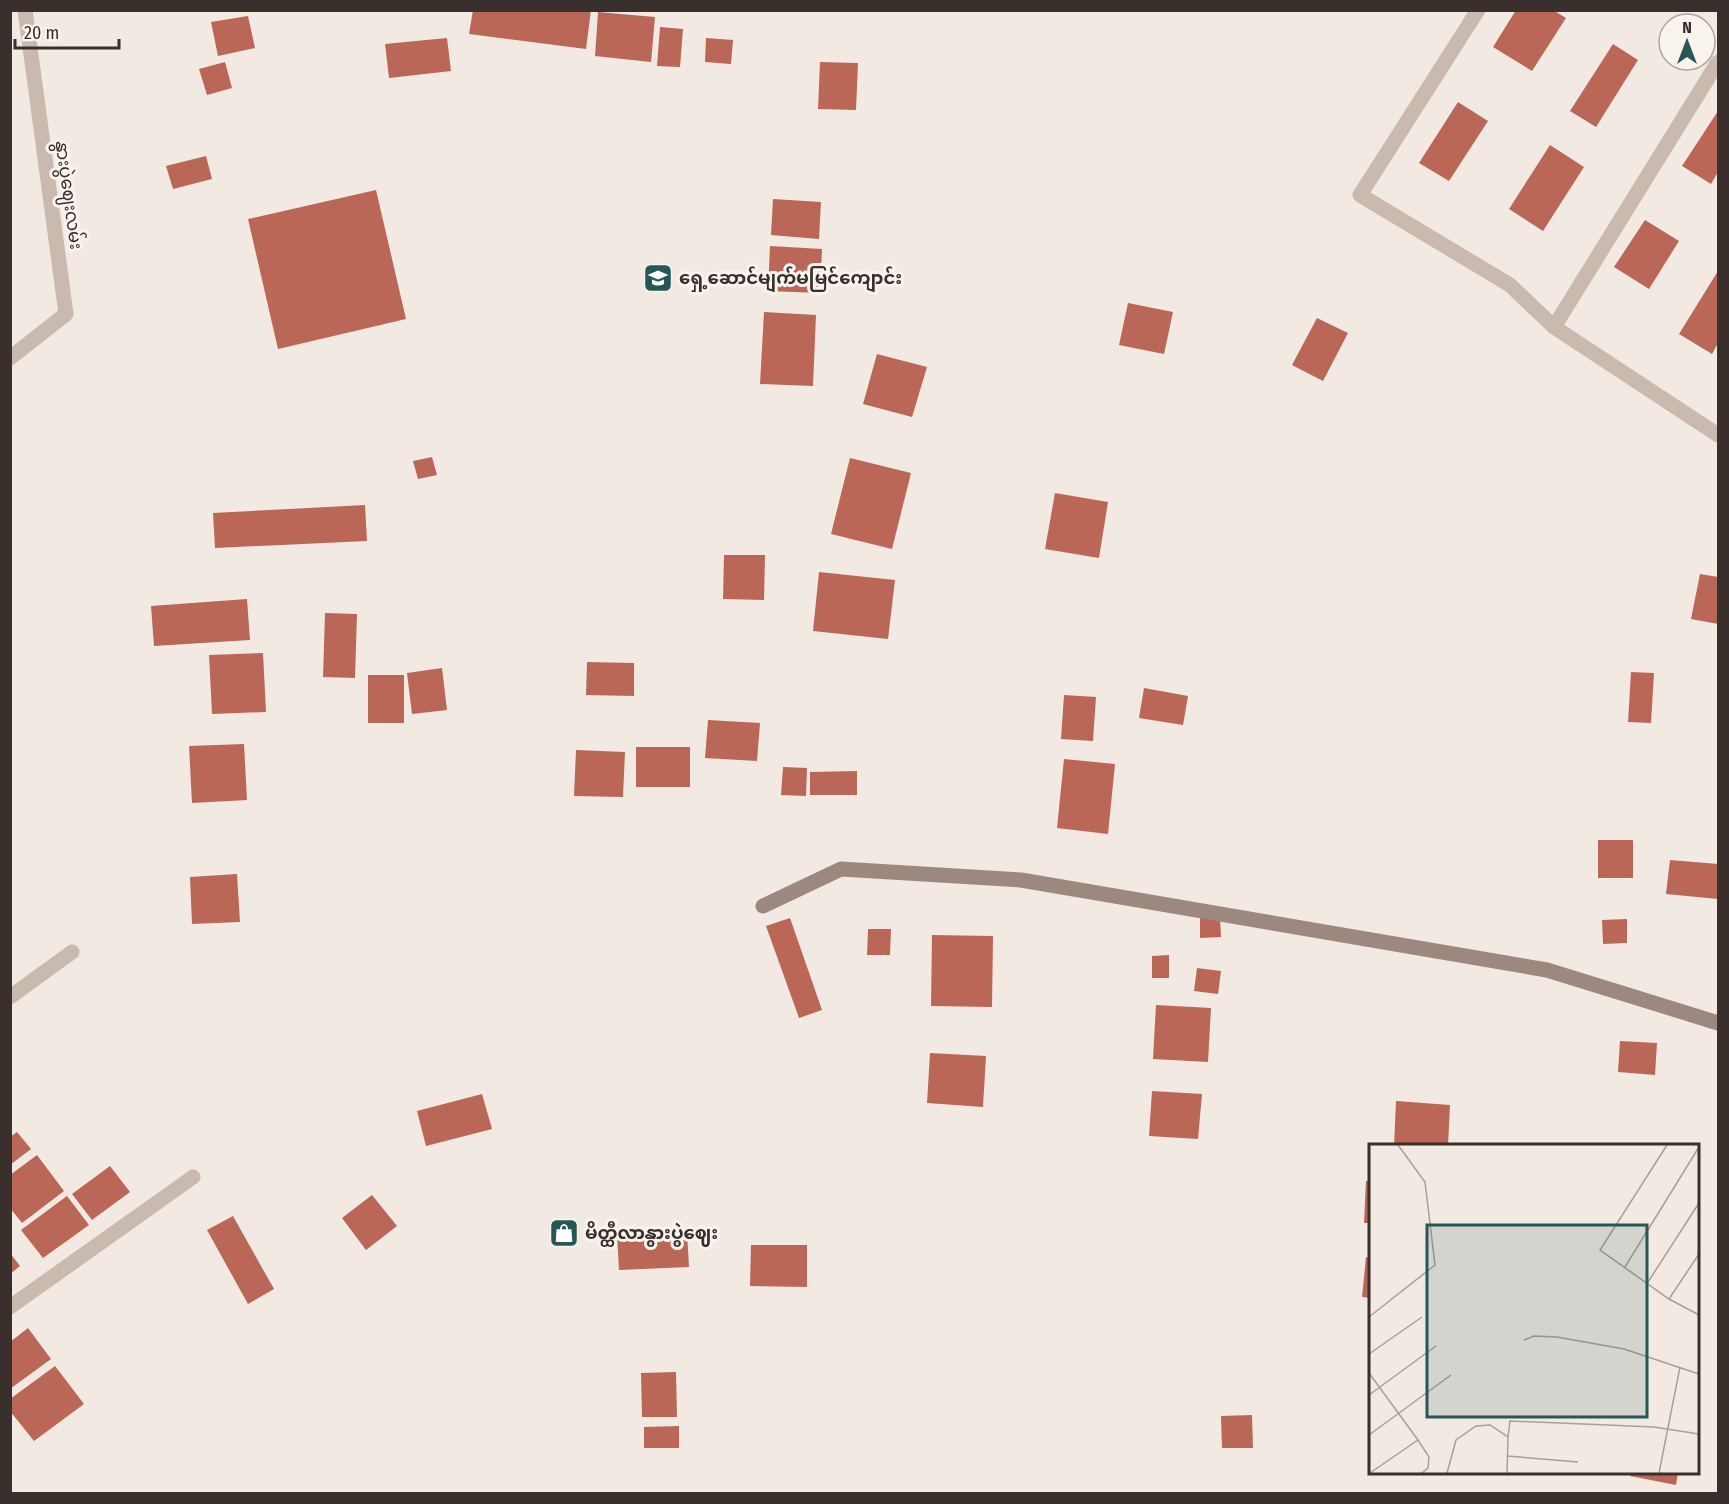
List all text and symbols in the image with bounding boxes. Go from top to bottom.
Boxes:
scale bar [15,12,118,50]
north arrow [1657,12,1717,72]
text: N [1682,18,1692,37]
text: 20 m [24,22,59,44]
street label: နွားပွဲဈေးလမ်း [47,139,89,251]
school or university icon: ရှေ့ဆောင်မျက်မမြင်ကျောင်း [642,262,674,294]
place label: ရှေ့ဆောင်မျက်မမြင်ကျောင်း [679,266,902,293]
inset map [1369,1144,1699,1474]
shop icon: မိတ္ထီလာနွားပွဲဈေး [548,1217,580,1249]
place label: မိတ္ထီလာနွားပွဲဈေး [585,1221,718,1247]

